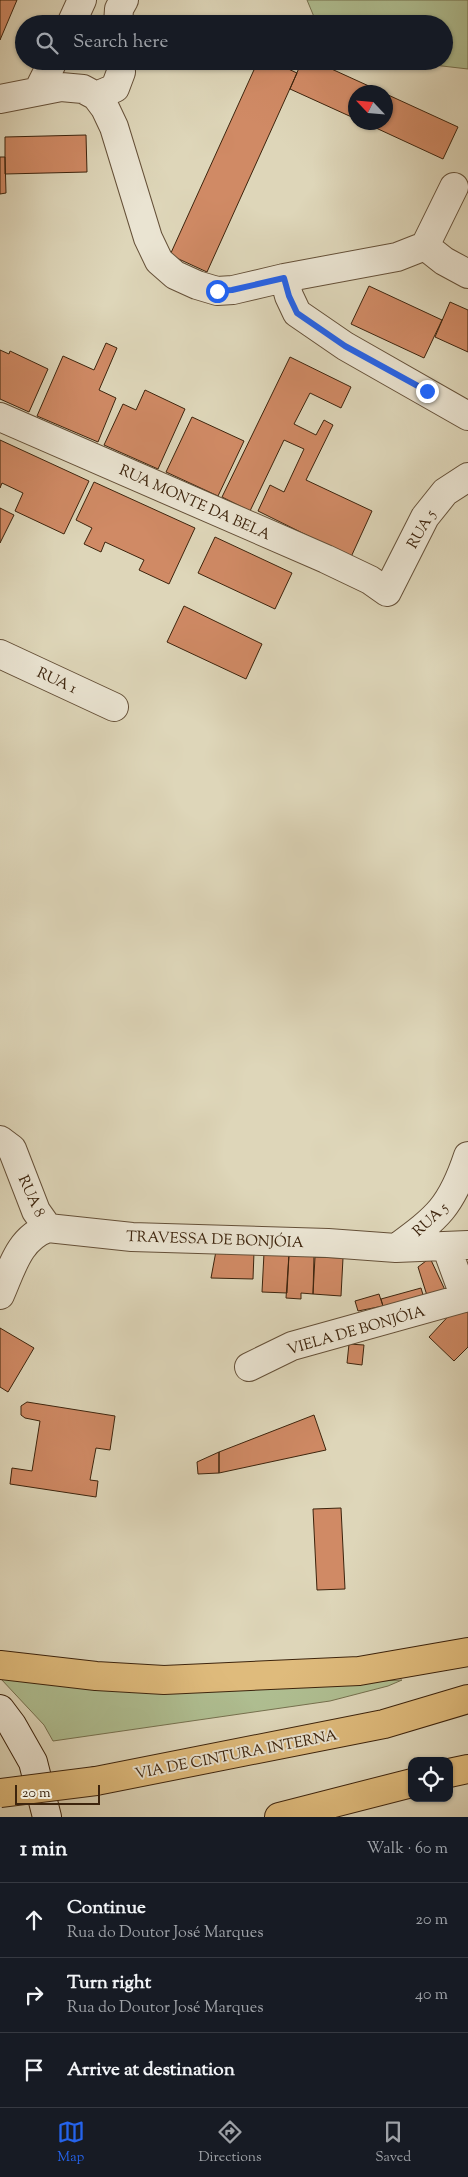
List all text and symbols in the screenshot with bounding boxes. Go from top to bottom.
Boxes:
search box [15,15,453,70]
icon: search [33,29,61,57]
text: Search here [73,29,168,56]
north arrow [348,85,393,130]
route start [206,280,229,303]
route end [416,380,439,403]
street label: RUA MONTE DA BELA [115,460,273,546]
street label: RUA 5 [403,506,442,553]
street label: RUA 1 [33,663,80,700]
street label: RUA 8 [12,1172,49,1221]
street label: RUA 5 [409,1198,453,1242]
street label: TRAVESSA DE BONJÓIA [126,1225,304,1254]
street label: VIELA DE BONJÓIA [284,1300,428,1361]
street label: VIA DE CINTURA INTERNA [133,1726,339,1785]
map controls [408,1757,453,1802]
button: locate [408,1757,453,1802]
scale bar [15,1782,100,1805]
text: 20 m [22,1784,51,1804]
text: 1 min [20,1835,67,1865]
text: Walk · 60 m [367,1838,448,1861]
text: Continue [67,1895,146,1922]
icon: ahead [20,1906,48,1934]
text: 20 m [415,1909,448,1932]
text: Rua do Doutor José Marques [67,1922,263,1945]
text: Turn right [67,1970,151,1997]
icon: right [20,1981,48,2009]
text: 40 m [415,1984,448,2007]
text: Rua do Doutor José Marques [67,1997,263,2020]
icon: arrive [20,2056,48,2084]
text: Arrive at destination [67,2057,235,2084]
tab: Map [57,2118,85,2168]
tab: Directions [198,2118,262,2168]
tab: Saved [375,2118,411,2168]

